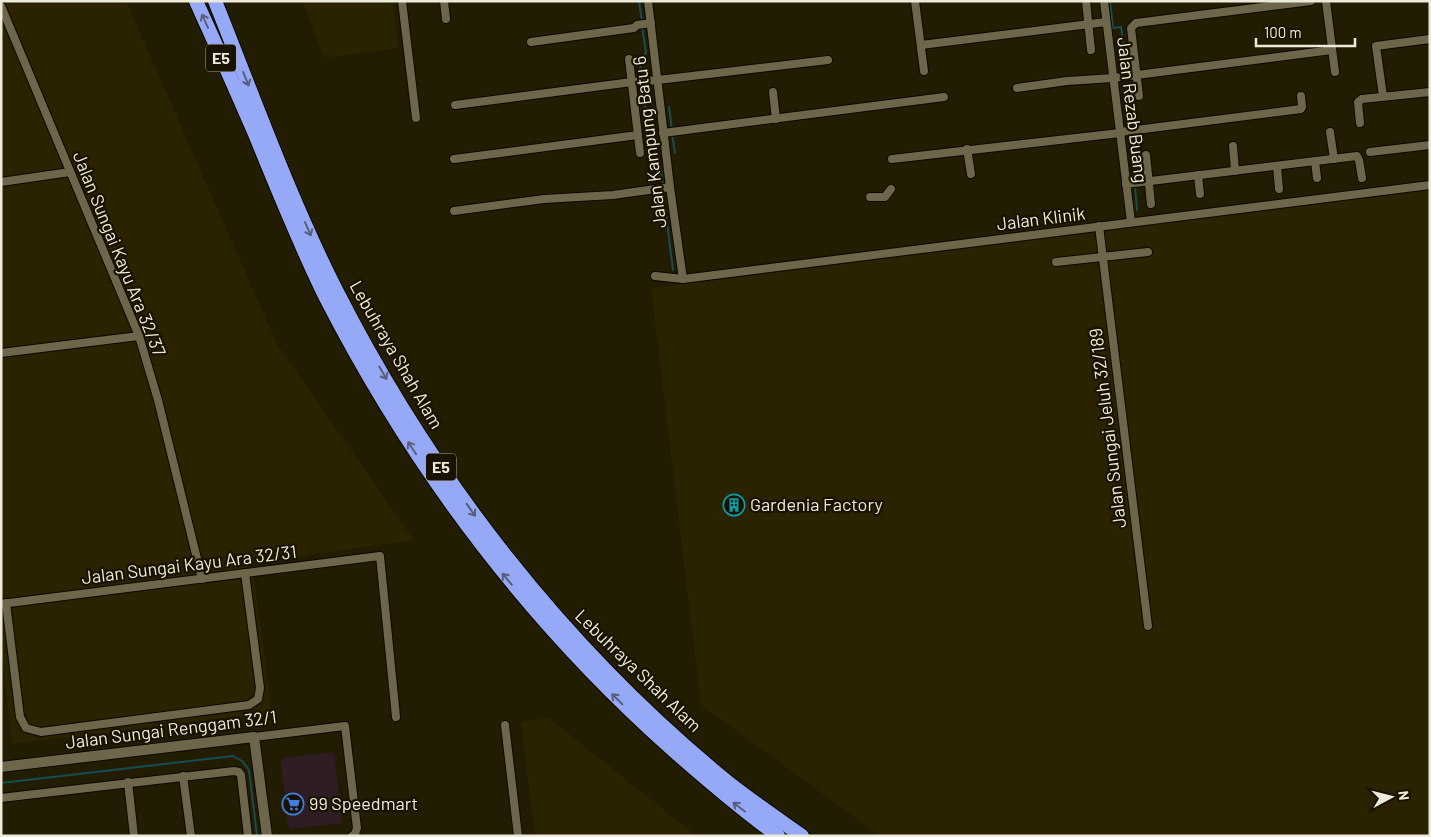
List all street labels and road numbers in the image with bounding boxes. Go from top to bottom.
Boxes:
street label: Jalan Rezab Buang [1113,36,1153,184]
road number: E5 [206,44,236,72]
street label: Jalan Kampung Batu 6 [628,55,670,229]
street label: Jalan Sungai Kayu Ara 32/37 [69,148,171,360]
street label: Jalan Klinik [995,202,1087,234]
street label: Lebuhraya Shah Alam [345,277,448,432]
street label: Jalan Sungai Jeluh 32/189 [1084,327,1130,529]
road number: E5 [426,454,456,481]
street label: Jalan Sungai Kayu Ara 32/31 [80,540,298,588]
street label: Lebuhraya Shah Alam [571,604,707,736]
street label: Jalan Sungai Renggam 32/1 [64,705,278,753]

